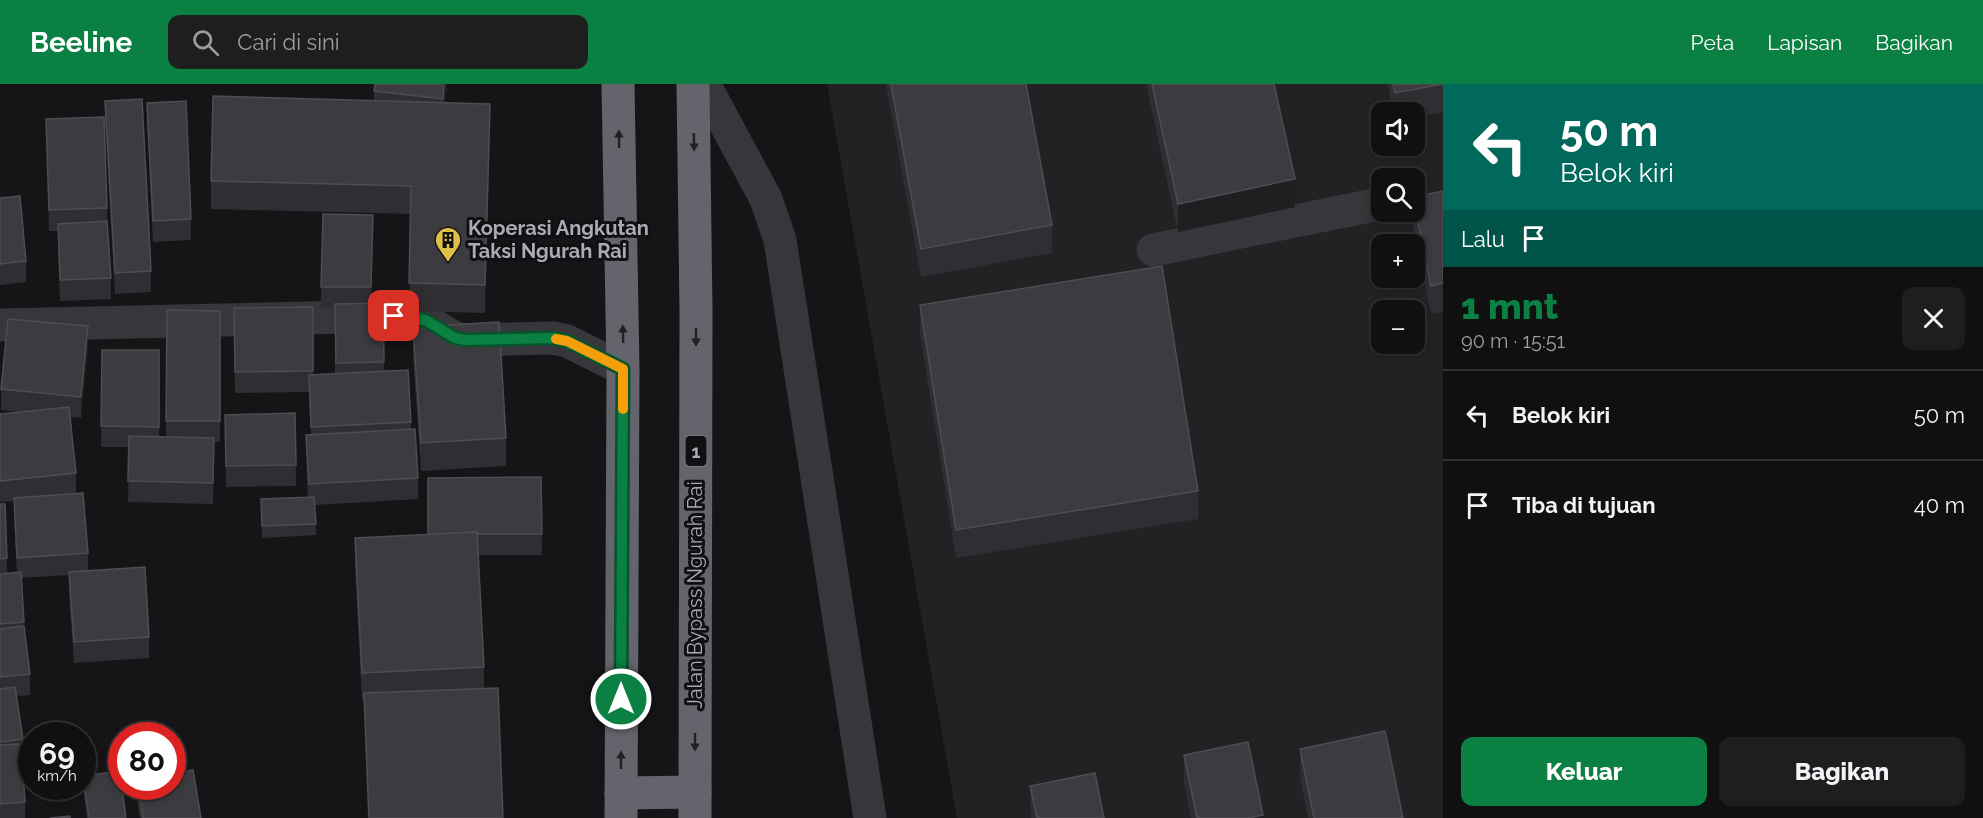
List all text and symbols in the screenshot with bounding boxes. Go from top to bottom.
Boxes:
search box [168,15,588,69]
text: Beeline [30,26,132,59]
icon: search [189,26,222,59]
text: Cari di sini [237,29,340,55]
text: Peta [1691,30,1734,55]
text: Lapisan [1767,30,1842,55]
text: Bagikan [1875,30,1953,55]
map controls [1371,102,1425,354]
button: sound [1371,102,1425,156]
text: 50 m [1560,107,1658,156]
icon: left [1461,108,1539,186]
one-way arrow [614,129,624,148]
one-way arrow [689,133,699,152]
text: Belok kiri [1560,157,1674,188]
button: search [1371,168,1425,222]
place label: Koperasi Angkutan Taksi Ngurah Rai [468,216,649,263]
icon: arrive [1517,222,1550,255]
building icon: Koperasi Angkutan Taksi Ngurah Rai [433,225,463,263]
text: Lalu [1461,226,1505,252]
button: + [1371,234,1425,288]
text: 1 mnt [1461,285,1558,327]
button: close [1902,287,1965,350]
pin [368,290,419,341]
icon: arrive [377,299,410,332]
button: − [1371,300,1425,354]
one-way arrow [618,324,627,343]
one-way arrow [691,328,701,347]
text: 90 m · 15:51 [1461,329,1565,353]
icon: left [1461,399,1494,432]
text: Belok kiri [1512,402,1610,428]
text: 50 m [1914,402,1965,428]
road number: 1 [686,436,706,466]
street label: Jalan Bypass Ngurah Rai [683,481,707,709]
icon: arrive [1461,489,1494,522]
text: Tiba di tujuan [1512,492,1655,518]
text: 40 m [1914,492,1965,518]
position arrow [589,667,653,731]
speed limit sign: 80 [108,722,186,800]
one-way arrow [690,733,700,752]
text: 69 [39,736,75,771]
button: Keluar [1461,737,1707,806]
button: Bagikan [1719,737,1965,806]
one-way arrow [616,750,626,769]
text: km/h [37,767,77,785]

